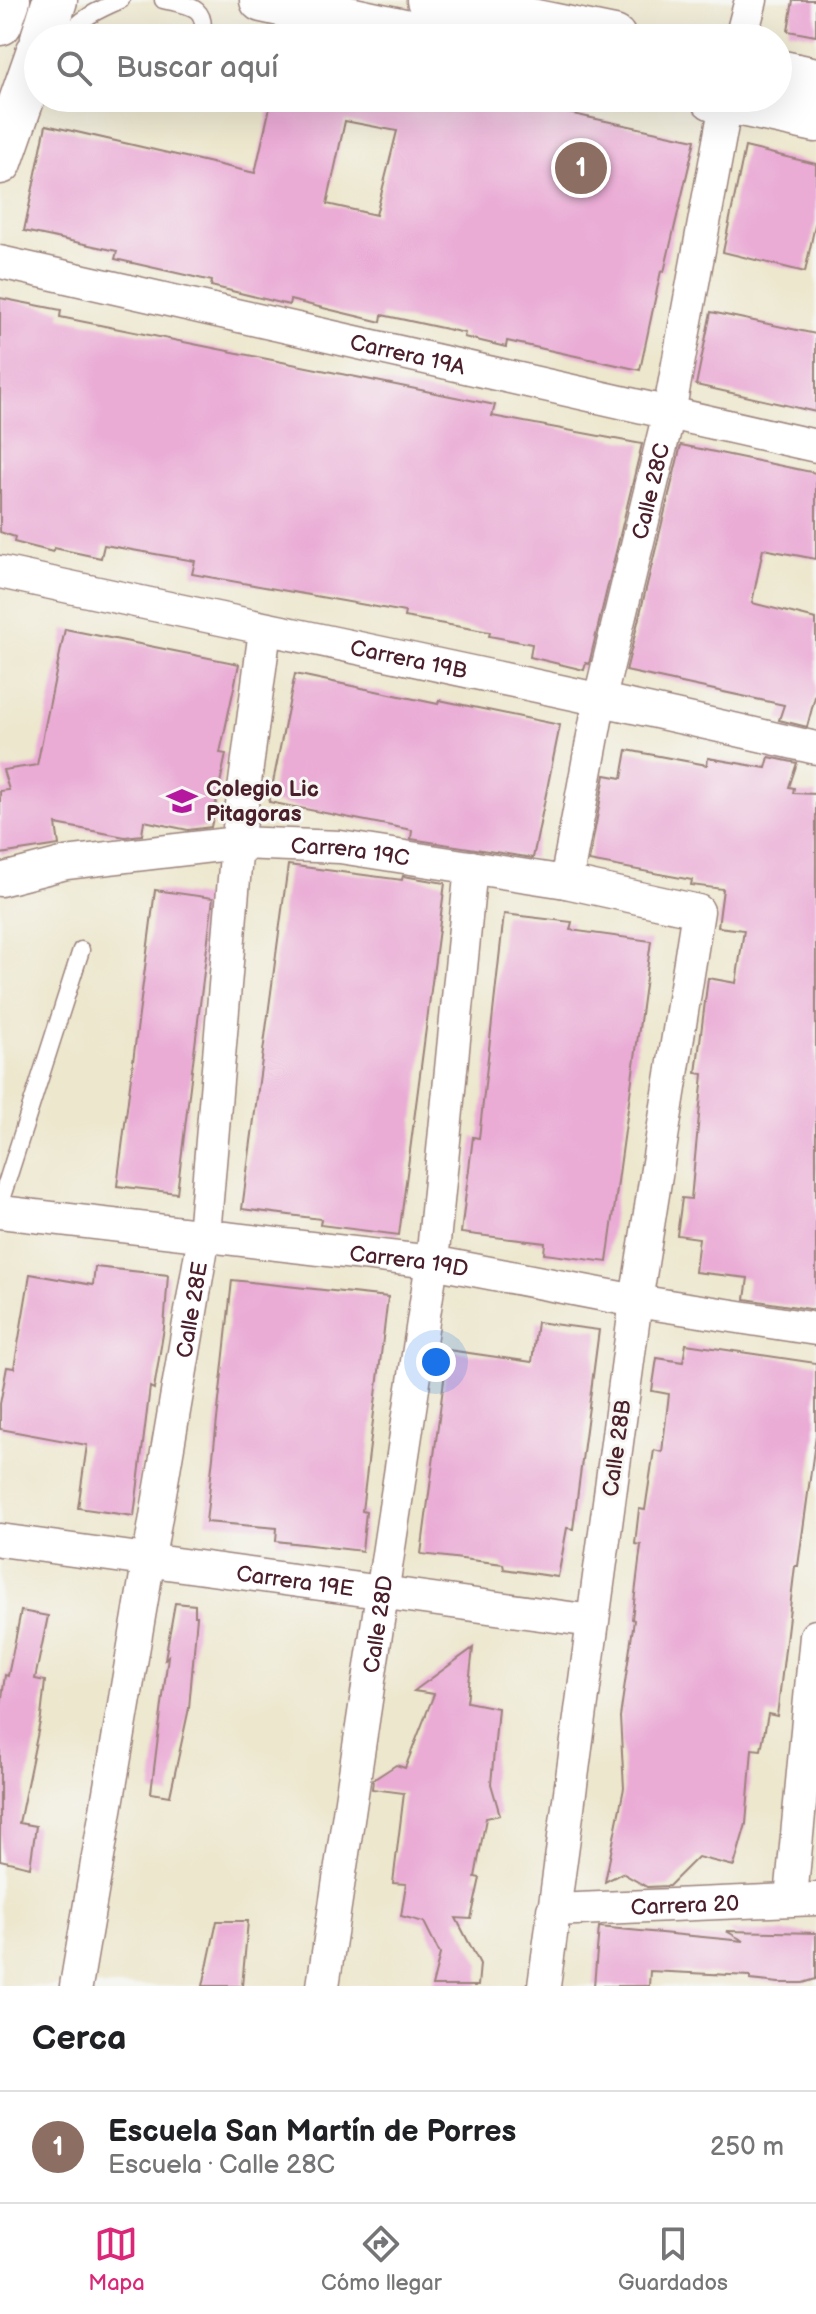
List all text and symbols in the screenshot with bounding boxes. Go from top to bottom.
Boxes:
search box [24,24,792,112]
icon: search [52,46,96,90]
text: Buscar aquí [116,50,278,86]
pin: 1 [555,138,607,198]
street label: Carrera 19A [347,329,468,382]
street label: Calle 28C [627,441,676,542]
street label: Carrera 19B [348,635,470,686]
place label: Colegio Lic Pitagoras [206,776,319,828]
school or university icon: Colegio Lic Pitagoras [165,784,199,818]
street label: Carrera 19C [290,833,411,873]
street label: Carrera 19D [348,1241,471,1284]
street label: Calle 28E [171,1260,214,1360]
your location [416,1342,456,1382]
street label: Calle 28B [597,1398,638,1498]
street label: Carrera 19E [235,1560,355,1603]
street label: Calle 28D [358,1574,400,1675]
street label: Carrera 20 [630,1890,740,1922]
text: Cerca [32,2018,127,2059]
text: Escuela San Martín de Porres [108,2114,516,2150]
text: 1 [53,2132,63,2163]
text: 250 m [710,2132,784,2163]
text: Escuela · Calle 28C [108,2150,335,2181]
tab: Mapa [88,2222,145,2297]
tab: Cómo llegar [321,2222,442,2297]
tab: Guardados [618,2222,728,2297]

